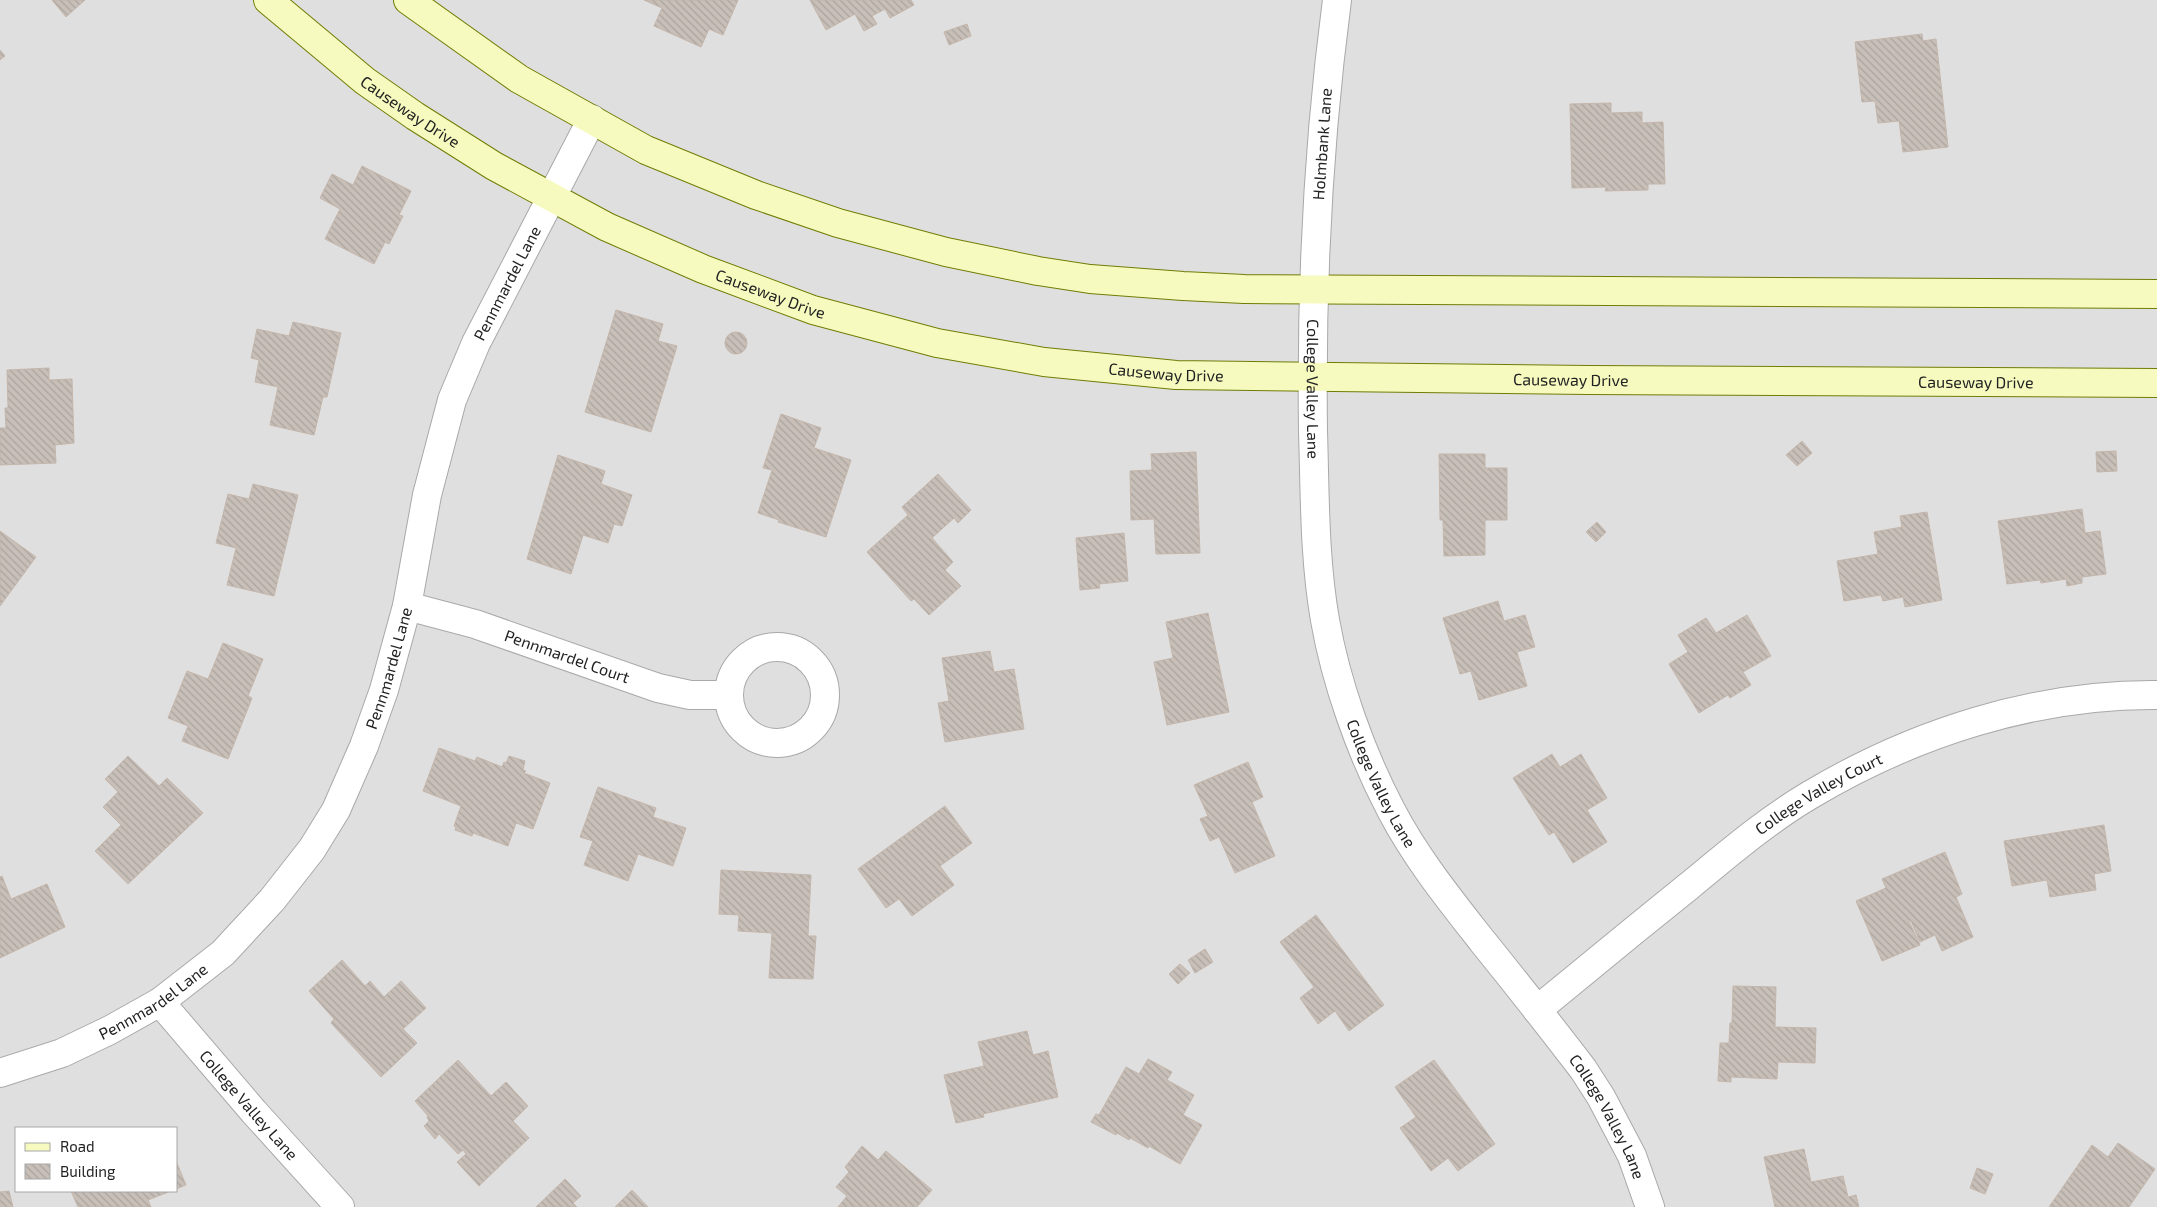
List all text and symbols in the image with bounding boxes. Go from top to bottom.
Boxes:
street label: Causeway Drive [357,71,464,151]
street label: Holmbank Lane [1308,87,1335,201]
street label: Pennmardel Lane [469,222,544,343]
street label: Causeway Drive [713,265,827,322]
street label: College Valley Lane [1304,319,1324,459]
street label: Causeway Drive [1108,358,1224,385]
street label: Causeway Drive [1513,369,1629,389]
street label: Causeway Drive [1918,372,2034,391]
street label: Pennmardel Lane [361,605,415,731]
street label: Pennmardel Court [502,625,632,686]
street label: College Valley Lane [1343,716,1420,851]
street label: College Valley Court [1751,748,1885,838]
street label: Pennmardel Lane [95,959,211,1043]
street label: College Valley Lane [196,1046,302,1163]
street label: College Valley Lane [1566,1050,1649,1181]
legend [15,1127,178,1192]
text: Road [60,1137,95,1155]
text: Building [60,1162,116,1180]

